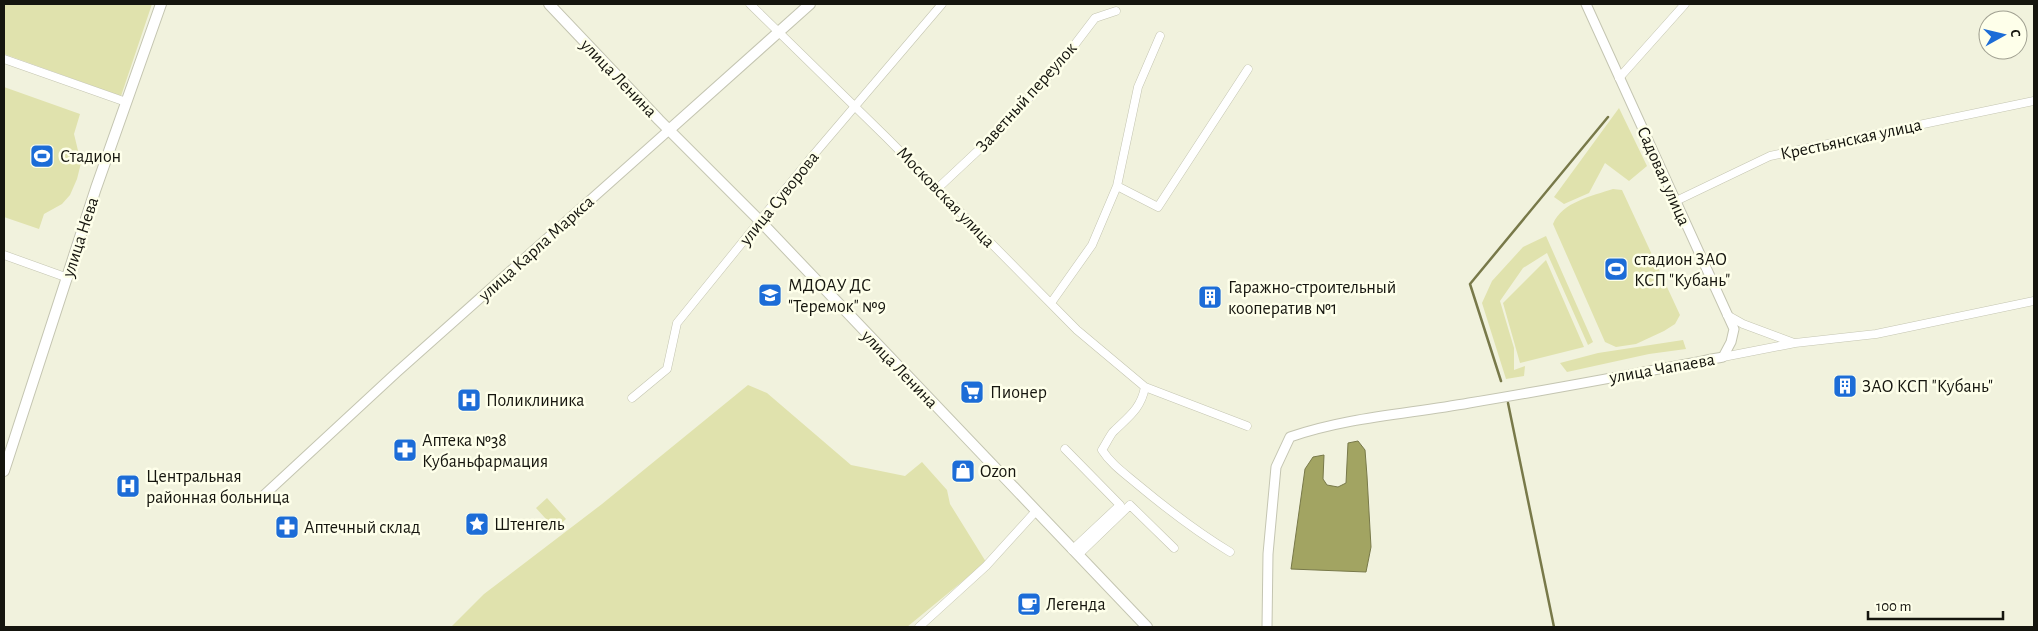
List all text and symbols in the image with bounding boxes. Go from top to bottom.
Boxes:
north arrow [1978,10,2028,60]
text: С [2007,29,2022,38]
street label: улица Ленина [576,35,660,121]
street label: Заветный переулок [973,39,1081,156]
street label: Крестьянская улица [1779,116,1923,164]
street label: Садовая улица [1633,124,1693,229]
sports icon: Стадион [29,143,55,169]
street label: Московская улица [893,144,998,252]
place label: Стадион [60,148,121,166]
street label: улица Суворова [736,148,823,250]
street label: улица Карла Маркса [475,193,598,306]
street label: улица Нева [59,195,102,281]
place label: стадион ЗАО КСП "Кубань" [1634,251,1730,290]
sports icon: стадион ЗАО КСП "Кубань" [1603,256,1629,282]
place label: МДОАУ ДС "Теремок" №9 [788,277,886,316]
place label: Гаражно-строительный кооператив №1 [1228,279,1396,318]
school or university icon: МДОАУ ДС "Теремок" №9 [757,282,783,308]
building icon: Гаражно-строительный кооператив №1 [1197,284,1223,310]
street label: улица Ленина [857,326,941,412]
street label: улица Чапаева [1607,351,1716,387]
building icon: ЗАО КСП "Кубань" [1832,373,1858,399]
place label: ЗАО КСП "Кубань" [1862,377,1993,396]
supermarket icon: Пионер [959,379,985,405]
place label: Пионер [990,384,1047,402]
hospital icon: Поликлиника [456,387,482,413]
place label: Поликлиника [486,392,584,410]
place label: Аптека №38 Кубаньфармация [422,432,548,471]
pharmacy icon: Аптека №38 Кубаньфармация [392,437,418,463]
shop icon: Ozon [950,458,976,484]
place label: Ozon [980,463,1017,481]
place label: Центральная районная больница [146,468,290,507]
hospital icon: Центральная районная больница [115,473,141,499]
place icon: Штенгель [464,511,490,537]
pharmacy icon: Аптечный склад [274,514,300,540]
place label: Штенгель [494,516,565,534]
place label: Аптечный склад [304,519,420,537]
scale bar [1868,588,2003,620]
cafe icon: Легенда [1016,591,1042,617]
place label: Легенда [1046,596,1106,614]
text: 100 m [1876,599,1911,614]

